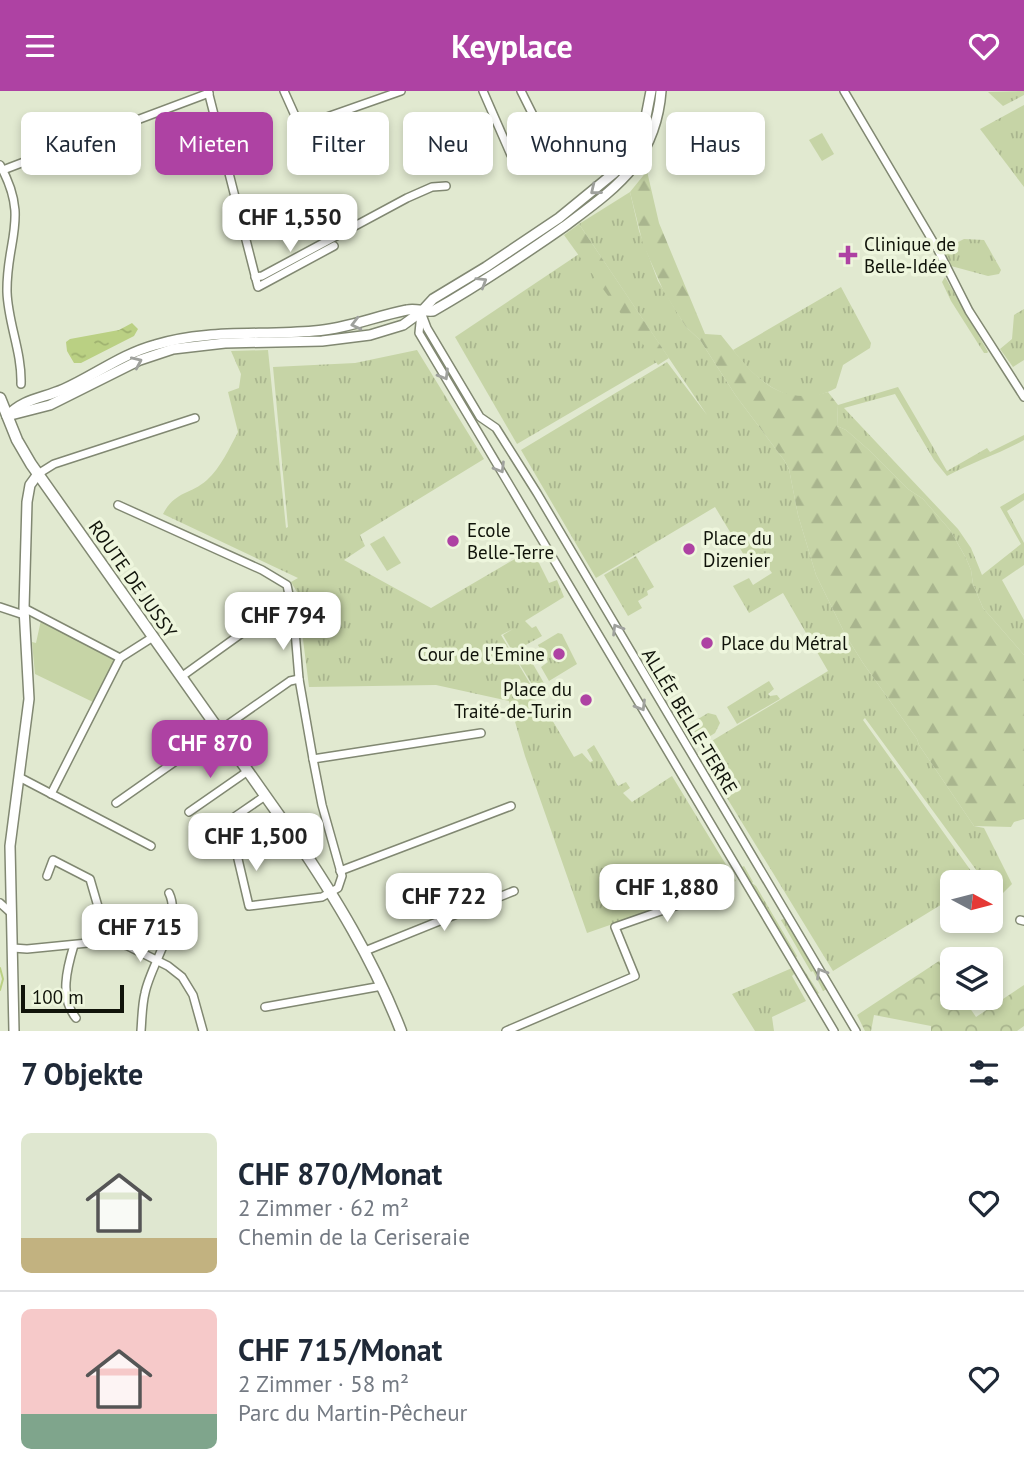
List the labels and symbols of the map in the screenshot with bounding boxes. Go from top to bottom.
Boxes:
one-way arrow [591,181,603,194]
pin: CHF 1,550 [210,195,370,254]
place label: Clinique de Belle-Idée [864,232,956,278]
marker: Clinique de Belle-Idée [838,245,858,265]
one-way arrow [474,278,487,291]
one-way arrow [350,316,362,330]
one-way arrow [130,356,142,370]
one-way arrow [436,368,449,381]
one-way arrow [491,461,504,474]
street label: ROUTE DE JUSSY [84,516,183,643]
place label: Ecole Belle-Terre [467,518,554,564]
place label: Place du Dizenier [703,526,772,572]
marker: Ecole Belle-Terre [445,533,461,549]
marker: Place du Dizenier [681,541,697,557]
pin: CHF 794 [218,593,348,652]
one-way arrow [612,624,625,637]
place label: Place du Métral [721,631,848,655]
marker: Place du Métral [699,635,715,651]
place label: Cour de l'Emine [417,642,545,666]
street label: ALLÉE BELLE-TERRE [637,644,743,798]
marker: Cour de l'Emine [551,646,567,662]
place label: Place du Traité-de-Turin [454,677,572,723]
marker: Place du Traité-de-Turin [578,692,594,708]
one-way arrow [633,699,646,712]
pin: CHF 870 [145,721,275,780]
pin: CHF 1,500 [176,813,336,873]
pin: CHF 1,880 [587,865,747,924]
north arrow [940,870,1003,933]
pin: CHF 722 [379,873,509,933]
pin: CHF 715 [75,905,205,964]
one-way arrow [816,967,829,980]
scale bar [21,982,124,1014]

